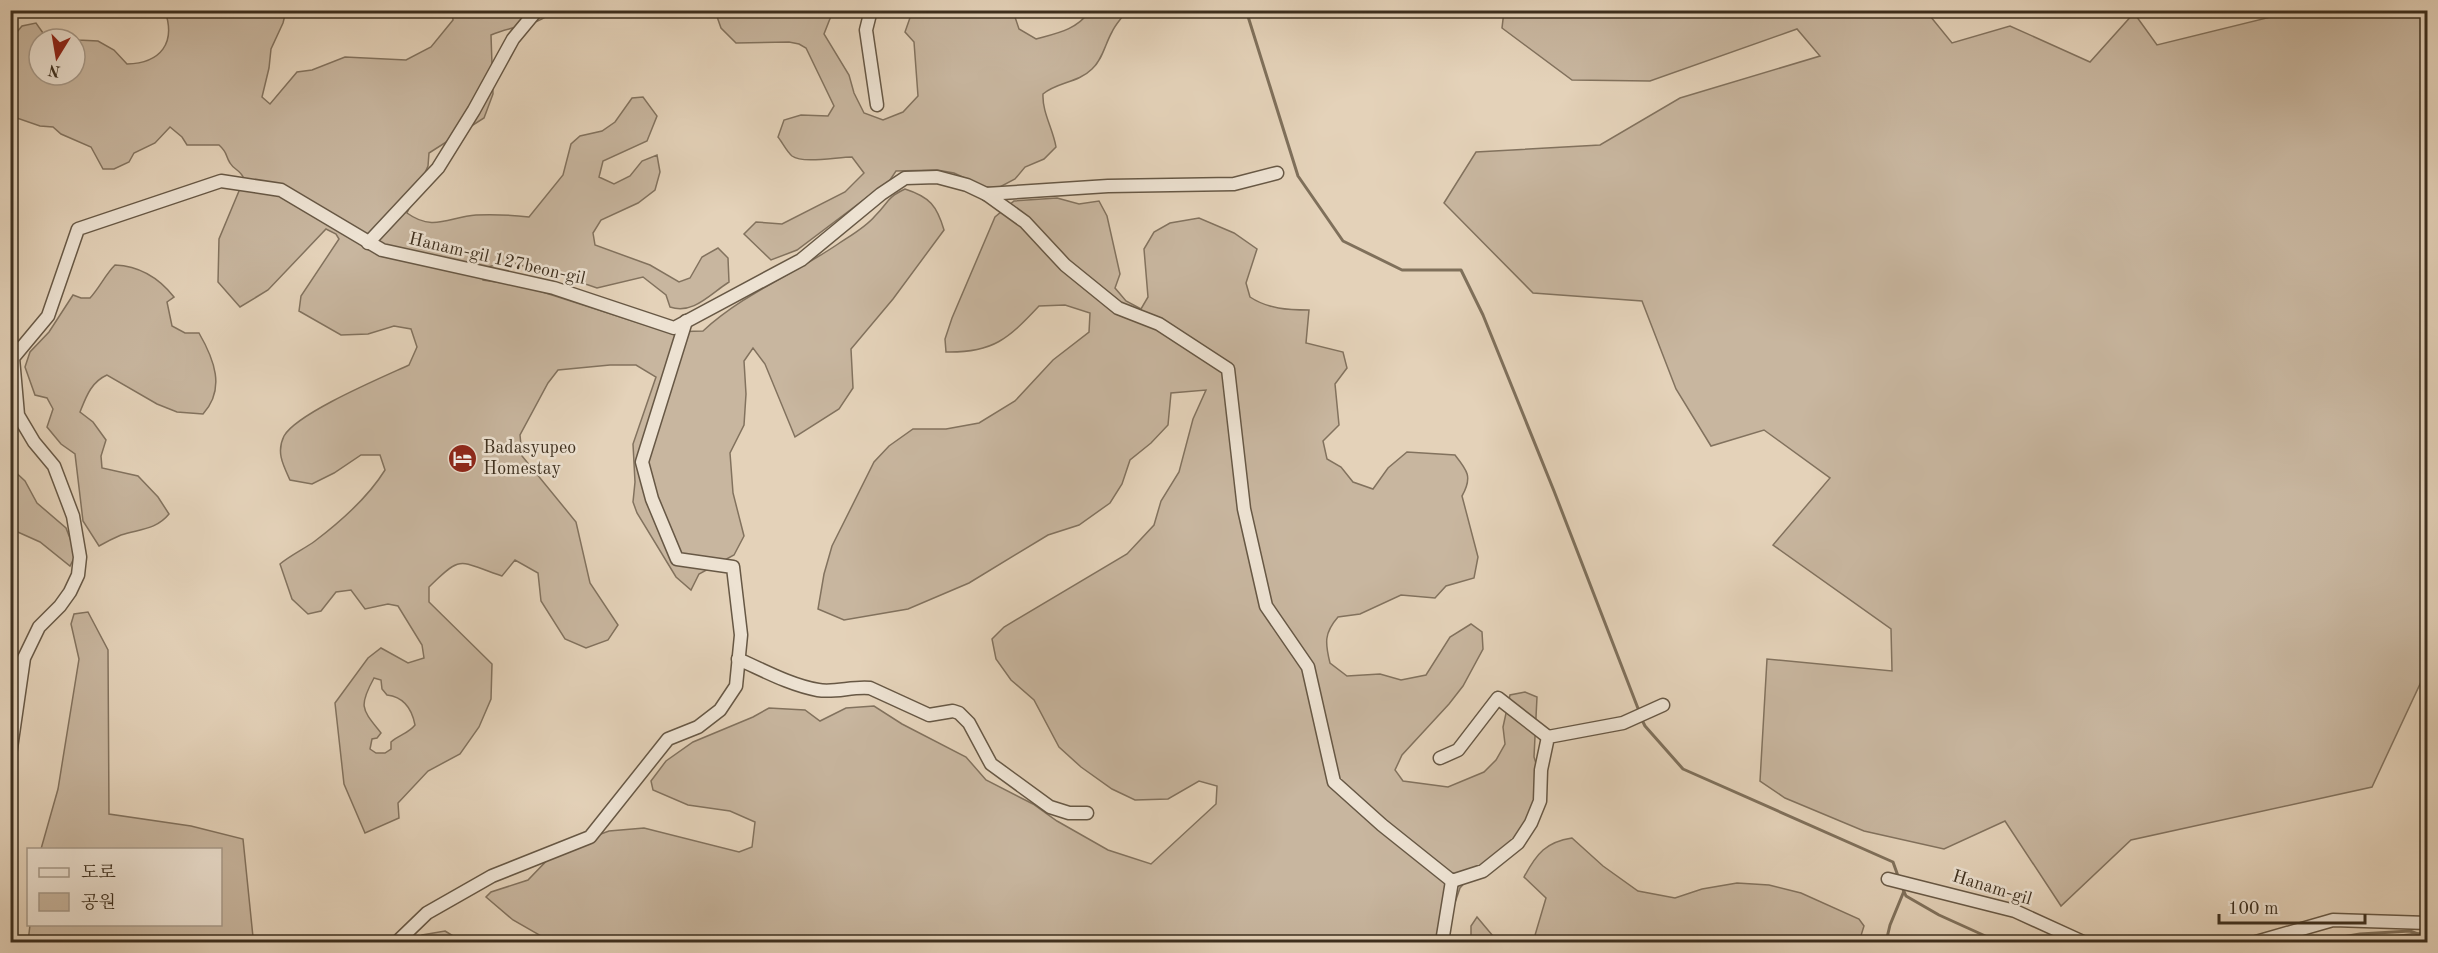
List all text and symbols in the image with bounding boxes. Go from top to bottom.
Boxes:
north arrow [27,27,87,87]
text: N [46,61,62,79]
street label: Hanam-gil 127beon-gil [407,230,587,288]
place label: Badasyupeo Homestay [483,439,576,478]
hotel icon: Badasyupeo Homestay [446,442,478,474]
legend [27,848,222,926]
text: 도로 [81,864,116,882]
street label: Hanam-gil [1950,867,2034,909]
scale bar [2219,887,2364,925]
text: 공원 [81,893,116,912]
text: 100 m [2228,900,2279,918]

